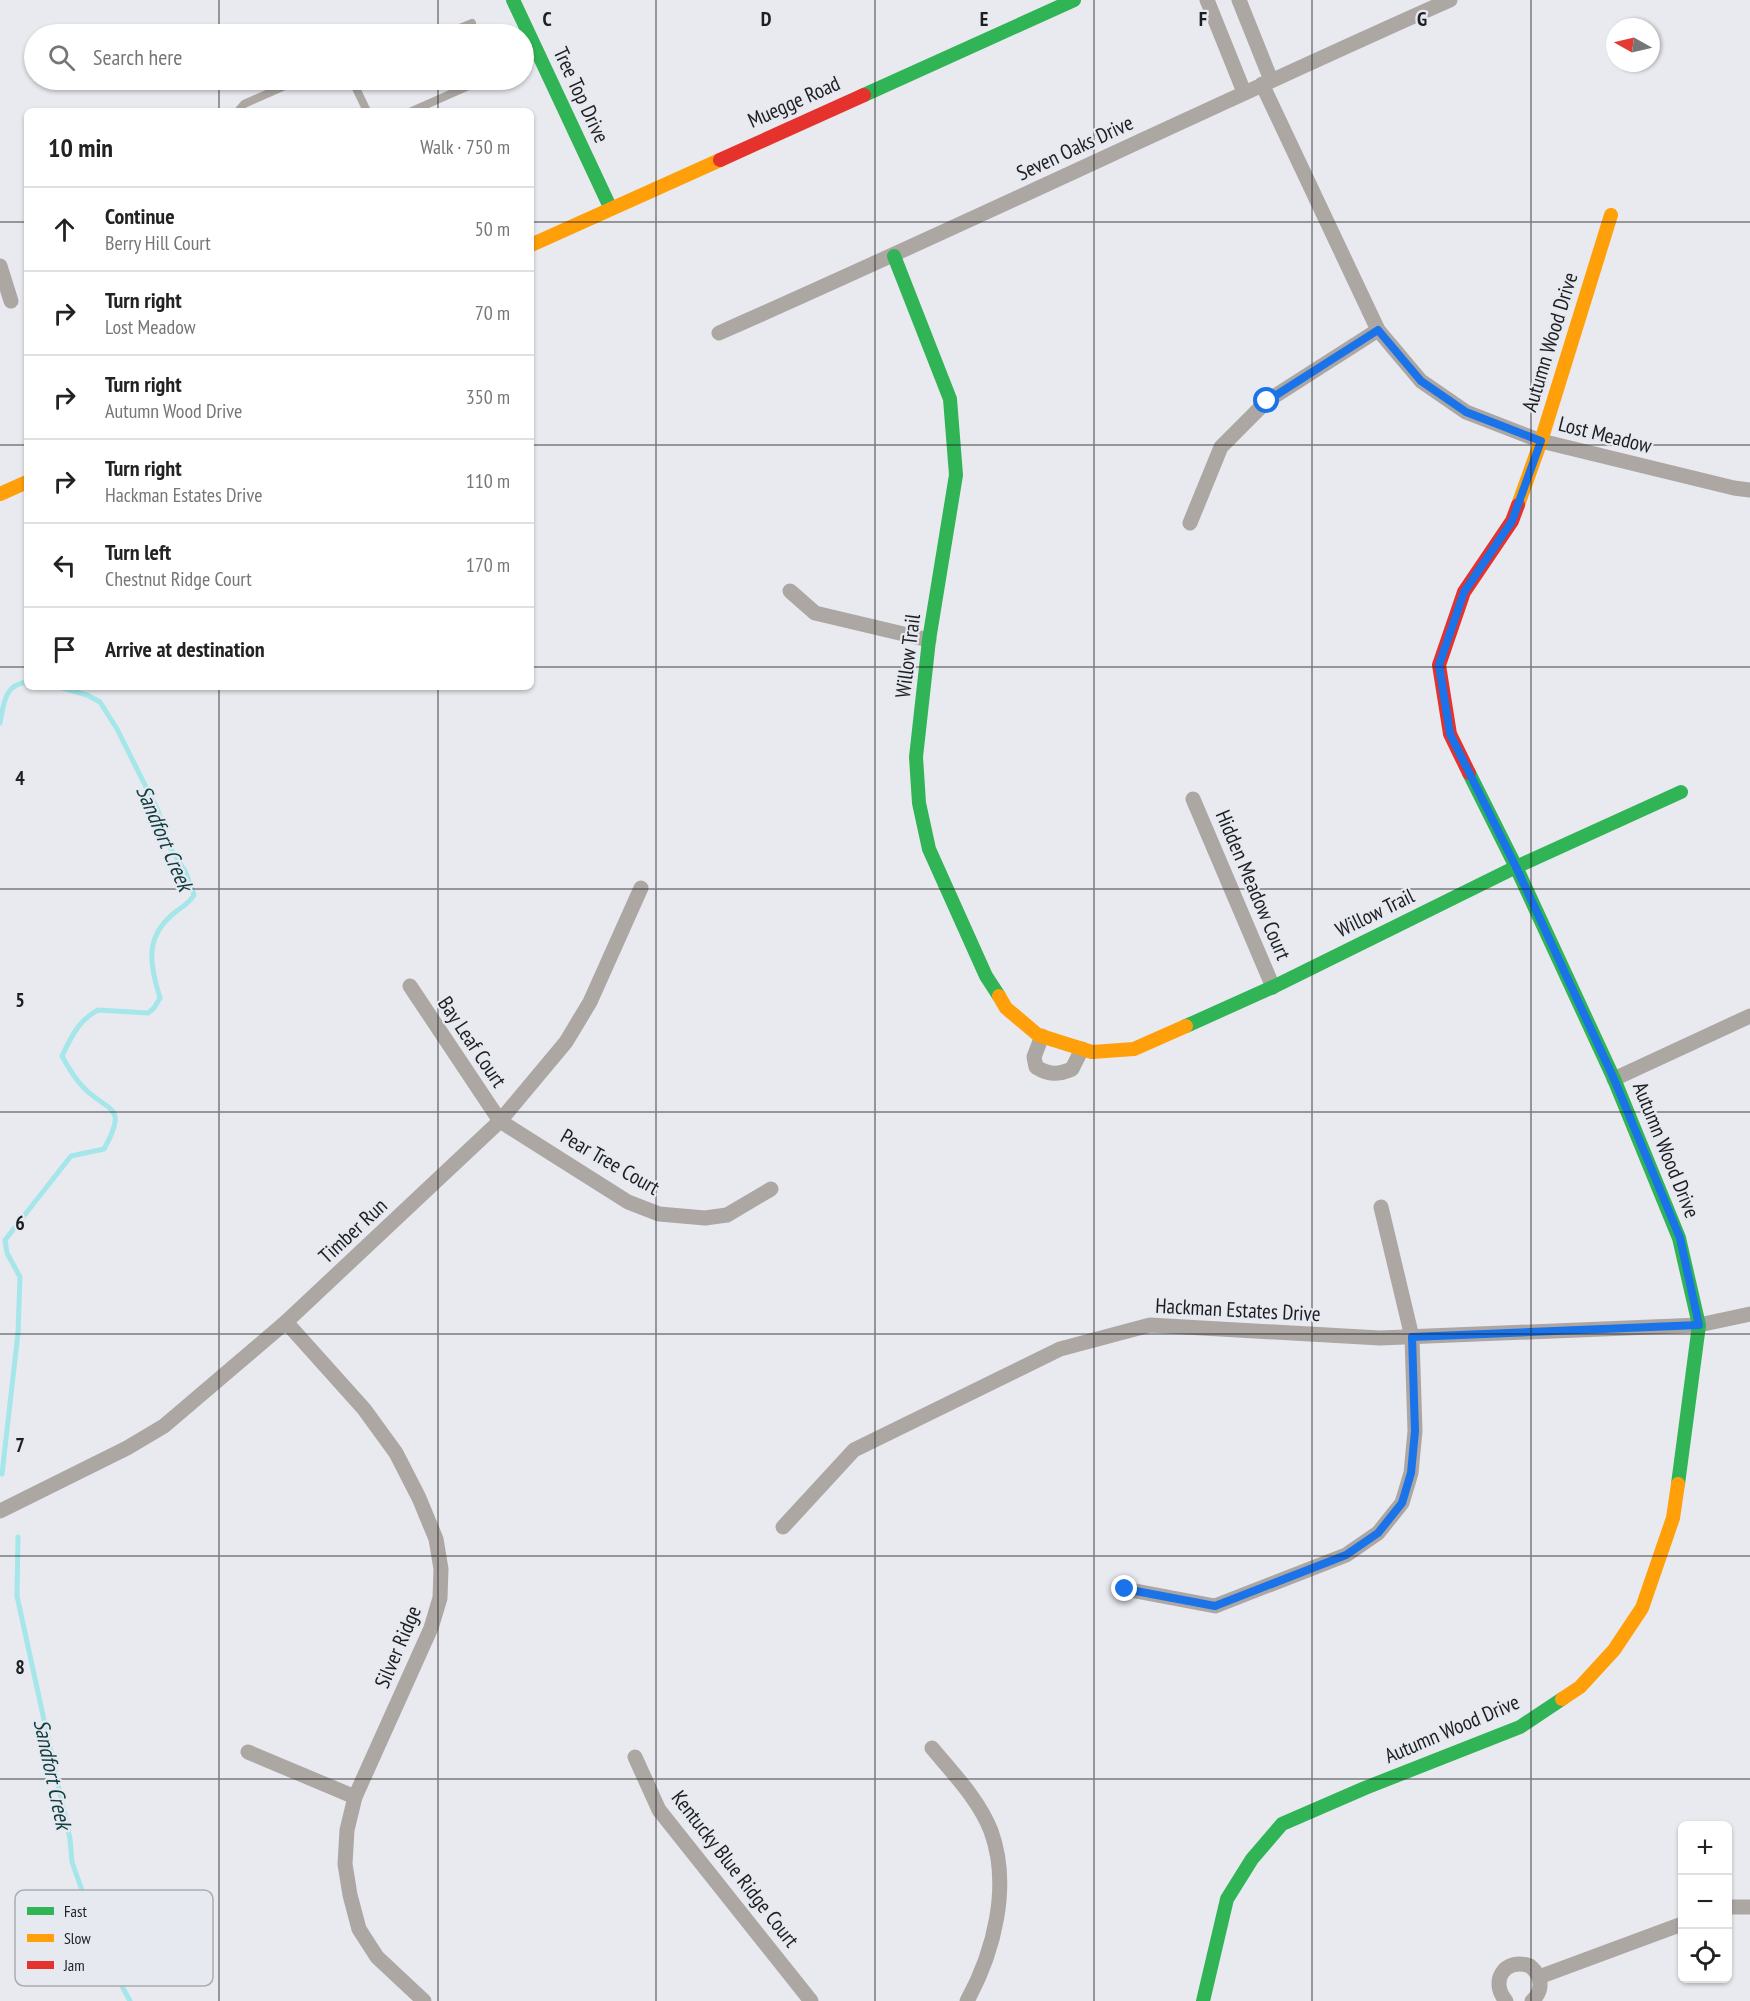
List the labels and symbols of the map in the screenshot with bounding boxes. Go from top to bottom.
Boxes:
text: C [542,6,552,32]
text: D [761,6,772,32]
text: E [980,6,988,32]
text: F [1199,6,1207,32]
text: G [1417,6,1427,32]
north arrow [1606,18,1660,72]
street label: Tree Top Drive [548,43,615,147]
street label: Muegge Road [743,69,844,134]
street label: Seven Oaks Drive [1012,109,1137,186]
street label: Autumn Wood Drive [1516,269,1584,415]
route start [1253,387,1279,413]
street label: Lost Meadow [1556,410,1655,459]
street label: Willow Trail [889,612,926,699]
text: 4 [15,765,25,791]
water label: Sandfort Creek [130,781,201,897]
street label: Hidden Meadow Court [1210,806,1297,964]
street label: Willow Trail [1331,882,1419,943]
text: 5 [15,987,25,1013]
street label: Bay Leaf Court [432,991,513,1093]
street label: Autumn Wood Drive [1627,1078,1706,1222]
street label: Pear Tree Court [556,1122,665,1201]
street label: Timber Run [313,1192,393,1269]
text: 6 [15,1210,25,1236]
street label: Hackman Estates Drive [1155,1292,1321,1327]
text: 7 [15,1432,25,1458]
route end [1111,1575,1137,1601]
street label: Silver Ridge [368,1602,427,1692]
text: 8 [15,1654,25,1680]
street label: Autumn Wood Drive [1380,1688,1523,1769]
water label: Sandfort Creek [28,1716,79,1834]
street label: Kentucky Blue Ridge Court [666,1785,805,1953]
legend [15,1890,213,1986]
text: Fast [64,1901,87,1921]
text: Slow [64,1928,91,1948]
text: Jam [63,1955,85,1975]

